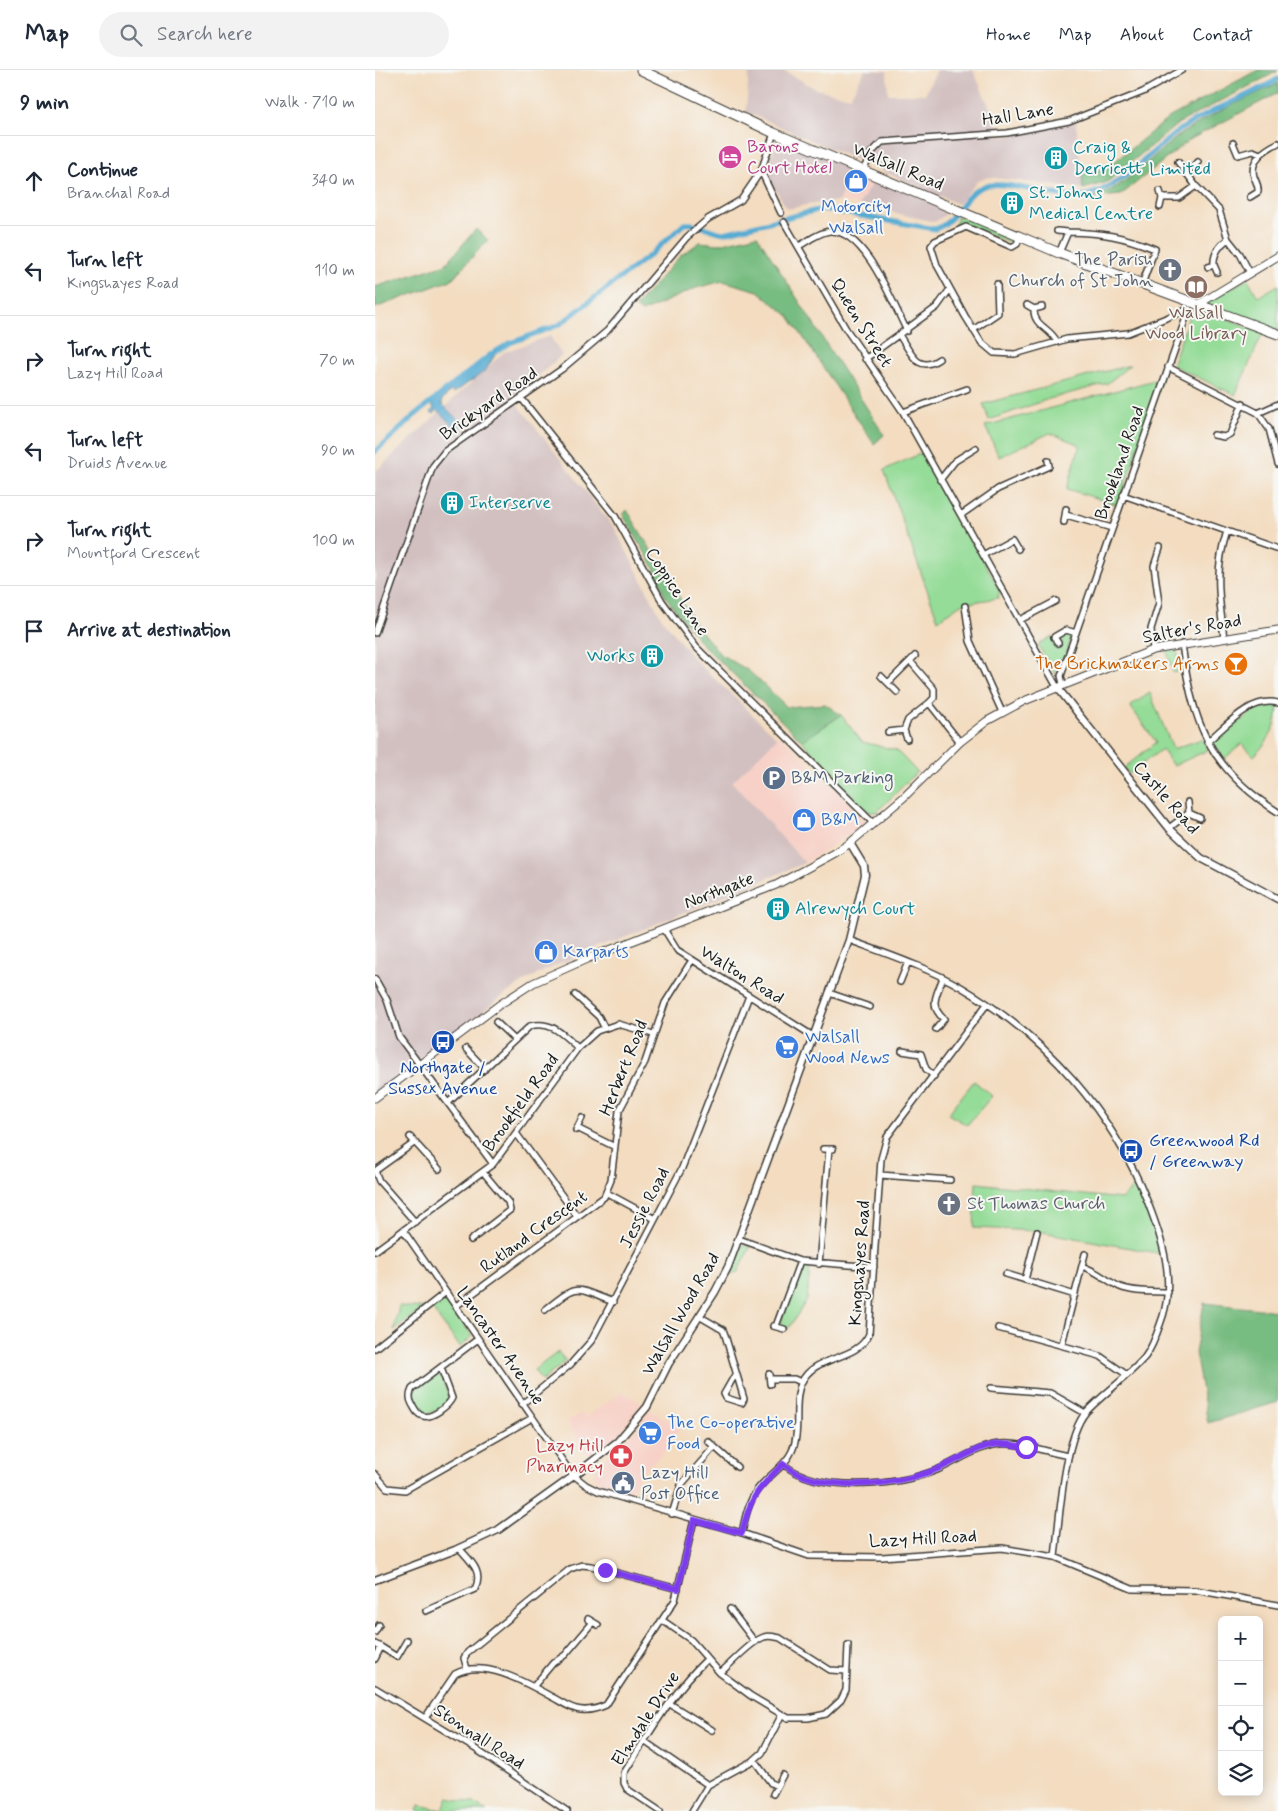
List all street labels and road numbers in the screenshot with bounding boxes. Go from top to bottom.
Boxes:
street label: Hall Lane [980,97,1056,133]
street label: Walsall Road [849,137,947,197]
street label: Queen Street [824,274,898,372]
street label: Brickyard Road [435,361,543,447]
street label: Brookland Road [1089,403,1151,523]
street label: Coppice Lane [639,543,715,641]
street label: Salter's Road [1140,608,1244,650]
street label: Castle Road [1127,756,1205,840]
street label: Northgate [681,867,757,915]
street label: Walton Road [695,940,789,1010]
street label: Herbert Road [594,1016,654,1120]
street label: Brookfield Road [477,1049,565,1157]
street label: Jessie Road [614,1163,676,1253]
street label: Rutland Crescent [476,1185,593,1279]
street label: Kingshayes Road [844,1200,877,1327]
street label: Walsall Wood Road [636,1248,726,1380]
street label: Lancaster Avenue [450,1282,550,1410]
street label: Lazy Hill Road [868,1524,978,1554]
street label: Elmdale Drive [606,1667,686,1771]
street label: Stonnall Road [429,1699,529,1775]

